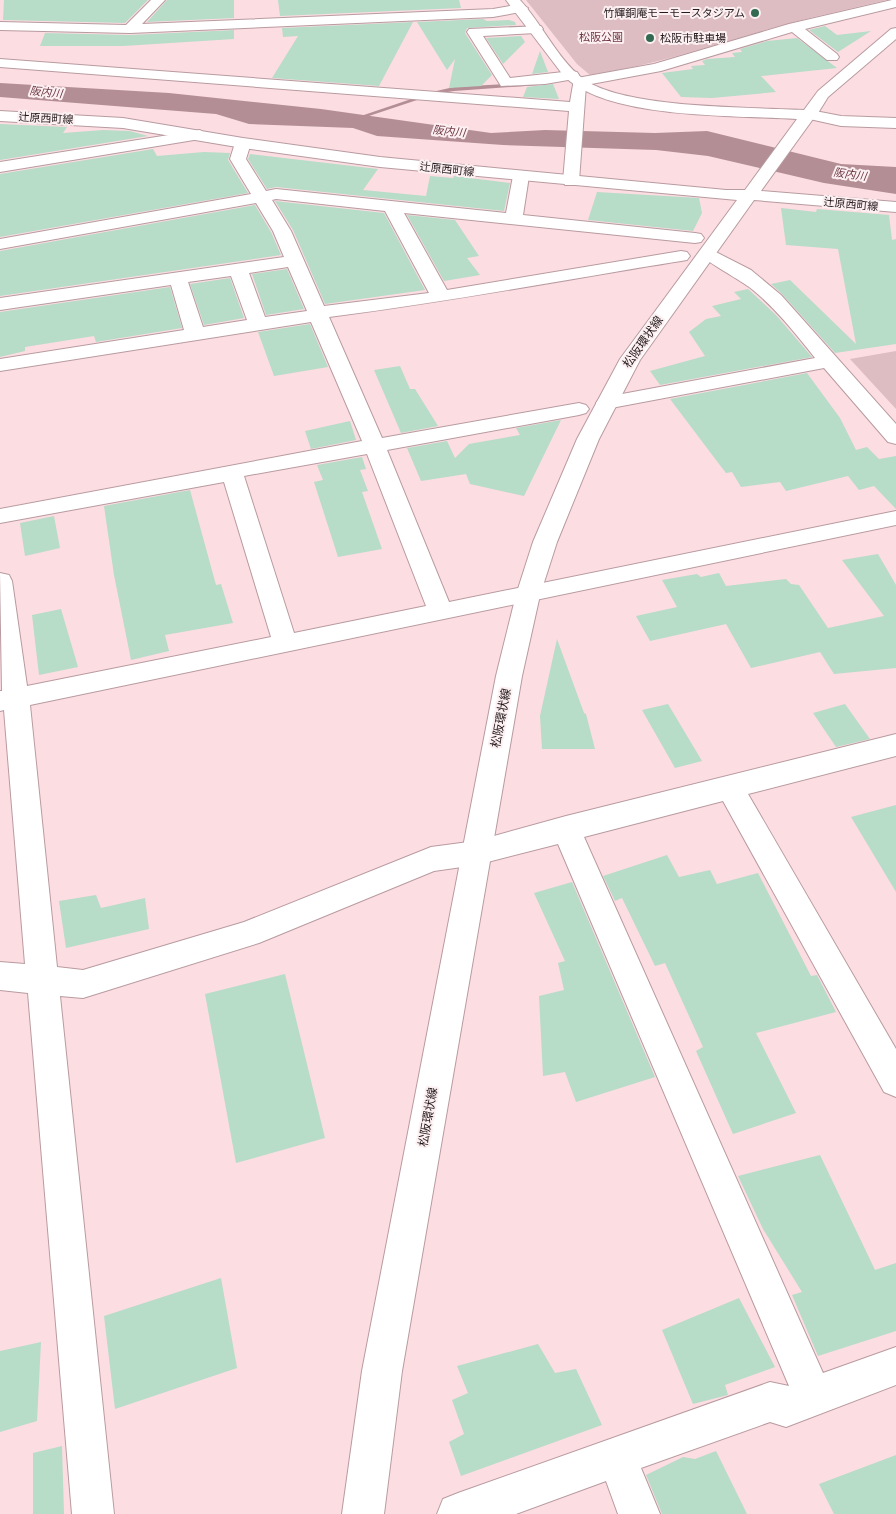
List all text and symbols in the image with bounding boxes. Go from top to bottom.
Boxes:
place label: 竹輝銅庵モーモースタジアム [603,7,745,21]
marker: 竹輝銅庵モーモースタジアム [749,7,761,19]
park label: 松阪公園 [579,31,623,45]
marker: 松阪市駐車場 [644,32,656,44]
place label: 松阪市駐車場 [660,32,726,46]
water label: 阪内川 [29,84,64,102]
street label: 辻原西町線 [18,111,74,127]
water label: 阪内川 [432,123,467,141]
street label: 辻原西町線 [419,160,475,180]
water label: 阪内川 [833,166,868,184]
street label: 辻原西町線 [823,196,879,214]
street label: 松阪環状線 [620,313,668,372]
street label: 松阪環状線 [488,687,516,749]
street label: 松阪環状線 [416,1086,442,1148]

